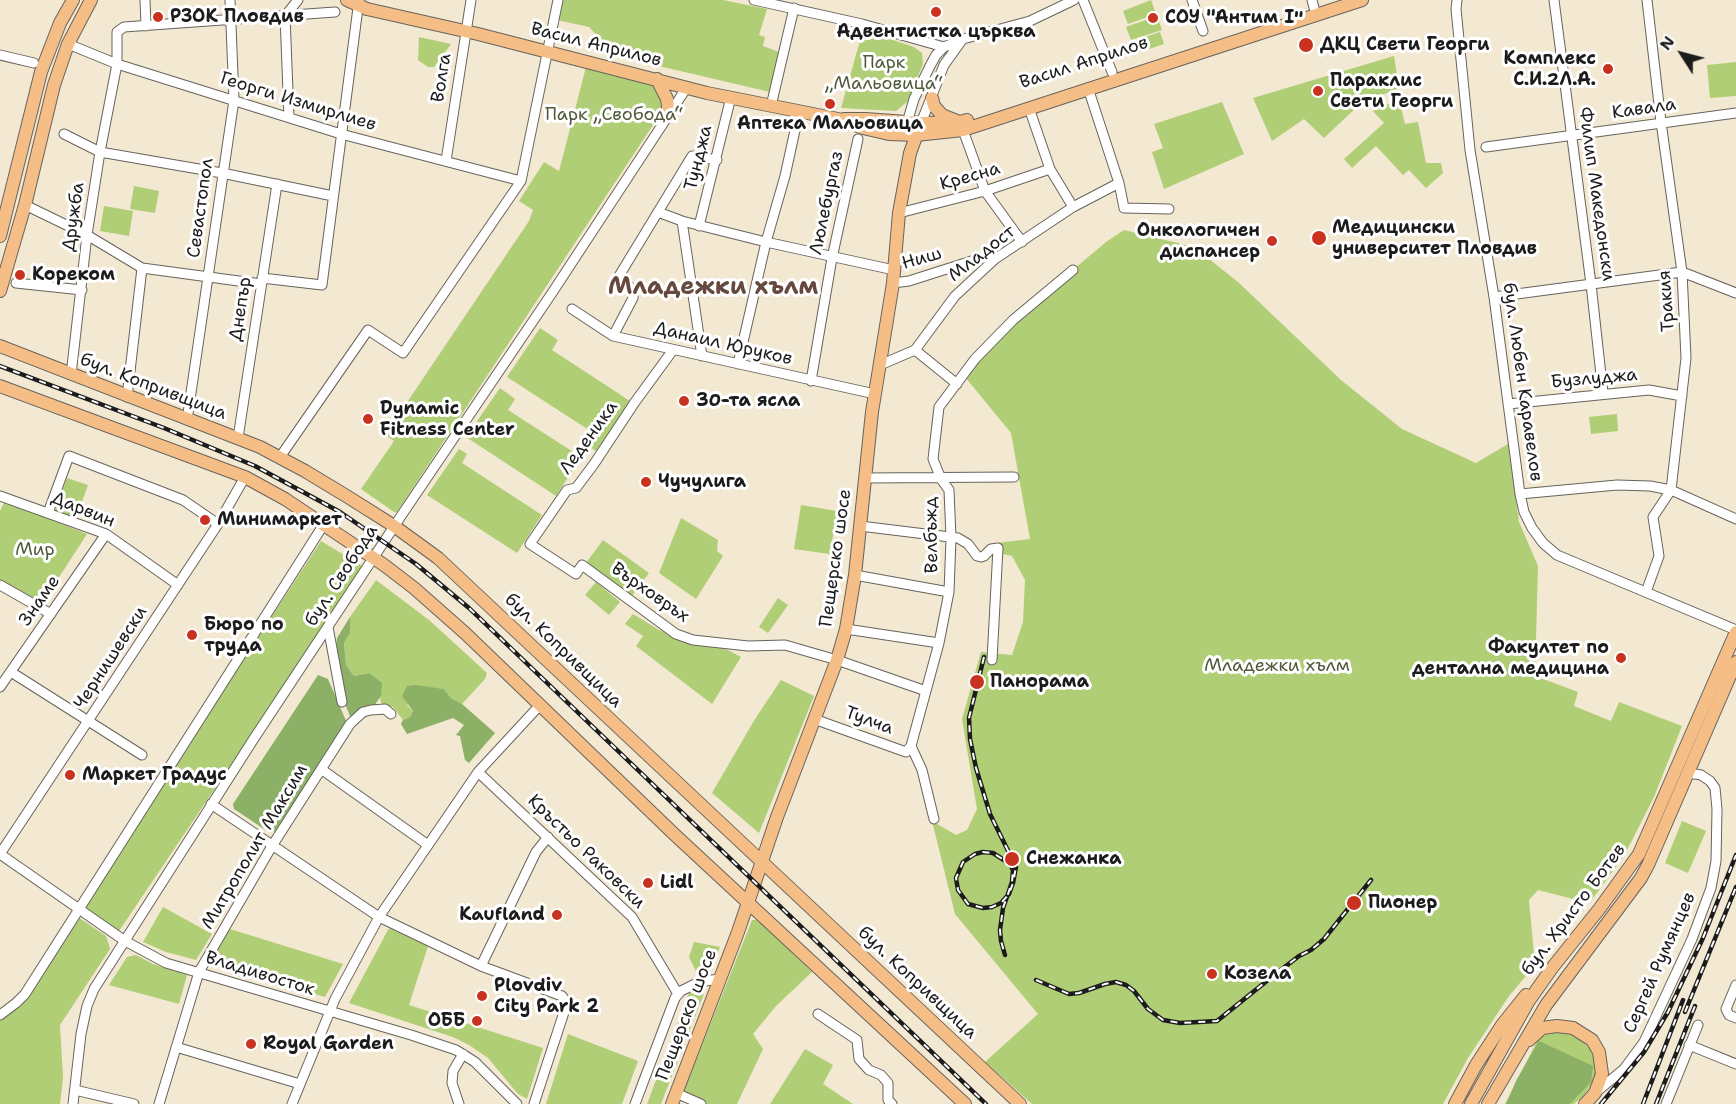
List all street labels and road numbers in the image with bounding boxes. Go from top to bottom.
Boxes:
street label: Васил Априлов [528,18,664,72]
street label: Васил Априлов [1017,32,1151,94]
street label: Волга [427,52,457,104]
street label: Георги Измирлиев [217,68,379,136]
street label: Кавала [1611,94,1677,124]
street label: Филип Македонски [1573,106,1619,282]
street label: Тунджа [681,123,717,193]
street label: Люлебургаз [805,149,849,257]
street label: Севастопол [183,157,219,259]
street label: Кресна [937,158,1003,196]
street label: Дружба [58,181,90,253]
street label: Младост [944,221,1020,287]
street label: Ниш [900,243,944,275]
street label: Тракия [1654,269,1680,333]
street label: Днепър [225,275,257,343]
street label: бул. Любен Каравелов [1497,281,1547,483]
street label: Данаил Юруков [652,318,794,370]
street label: бул. Копривщица [77,349,229,425]
street label: Бузлуджа [1550,364,1638,394]
street label: Леденика [555,397,623,479]
street label: Дарвин [48,488,118,532]
street label: Пещерско шосе [816,488,856,628]
street label: Велбъжд [921,497,943,573]
street label: бул. Свобода [301,521,383,631]
street label: Върховръх [607,558,693,628]
street label: Знаме [15,572,65,630]
street label: бул. Копривщица [500,589,626,713]
street label: Чернишевски [70,602,152,714]
street label: Тулча [842,702,896,740]
street label: Митрополит Максим [197,761,313,933]
street label: Кръстьо Раковски [523,790,649,914]
street label: бул. Христо Ботев [1517,840,1631,980]
street label: Сергей Румянцев [1619,889,1701,1037]
street label: бул. Копривщица [853,922,981,1044]
street label: Пещерско шосе [652,946,722,1084]
street label: Владивосток [203,947,317,1001]

